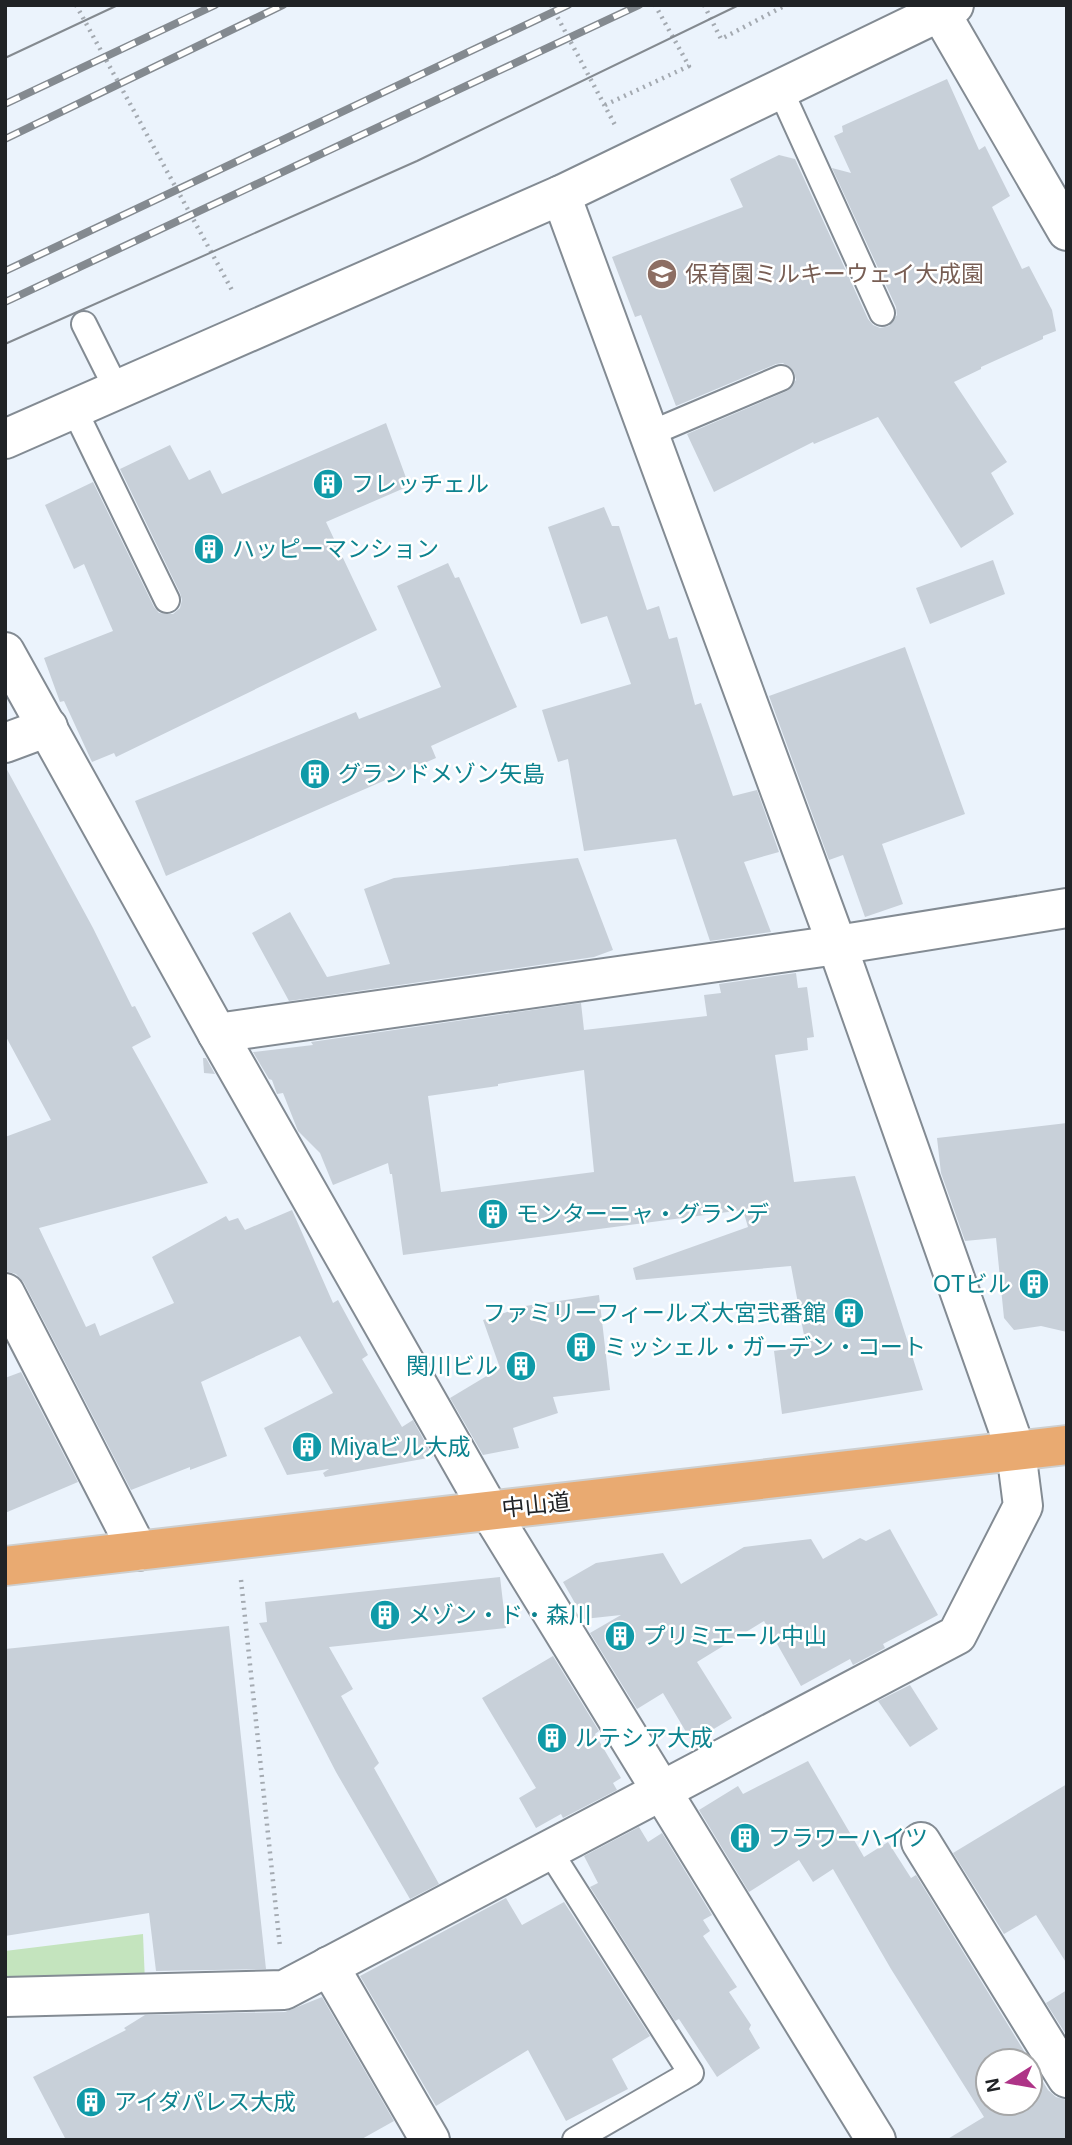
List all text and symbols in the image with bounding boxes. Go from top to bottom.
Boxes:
school or university icon: 保育園ミルキーウェイ大成園 [645,257,679,291]
place label: 保育園ミルキーウェイ大成園 [685,261,984,287]
building icon: フレッチェル [311,467,345,501]
place label: フレッチェル [351,471,489,497]
building icon: ハッピーマンション [192,532,226,566]
place label: ハッピーマンション [232,536,439,562]
building icon: グランドメゾン矢島 [298,757,332,791]
place label: グランドメゾン矢島 [338,761,545,787]
building icon: モンターニャ・グランデ [476,1197,510,1231]
place label: モンターニャ・グランデ [516,1201,769,1227]
building icon: OTビル [1017,1267,1051,1301]
place label: OTビル [933,1271,1011,1297]
building icon: ファミリーフィールズ大宮弐番館 [832,1296,866,1330]
place label: ファミリーフィールズ大宮弐番館 [483,1300,826,1326]
building icon: ミッシェル・ガーデン・コート [564,1330,598,1364]
place label: ミッシェル・ガーデン・コート [604,1334,926,1360]
building icon: 関川ビル [504,1349,538,1383]
place label: 関川ビル [406,1353,498,1379]
building icon: Miyaビル大成 [290,1430,324,1464]
place label: Miyaビル大成 [330,1434,471,1460]
street label: 中山道 [500,1488,572,1522]
building icon: メゾン・ド・森川 [368,1598,402,1632]
place label: メゾン・ド・森川 [408,1602,592,1628]
building icon: プリミエール中山 [603,1619,637,1653]
place label: プリミエール中山 [643,1623,827,1649]
building icon: ルテシア大成 [535,1721,569,1755]
place label: ルテシア大成 [575,1725,713,1751]
building icon: フラワーハイツ [728,1821,762,1855]
place label: フラワーハイツ [768,1825,928,1851]
north arrow [974,2047,1044,2117]
text: N [981,2076,1004,2094]
building icon: アイダパレス大成 [74,2085,108,2119]
place label: アイダパレス大成 [114,2089,296,2115]

